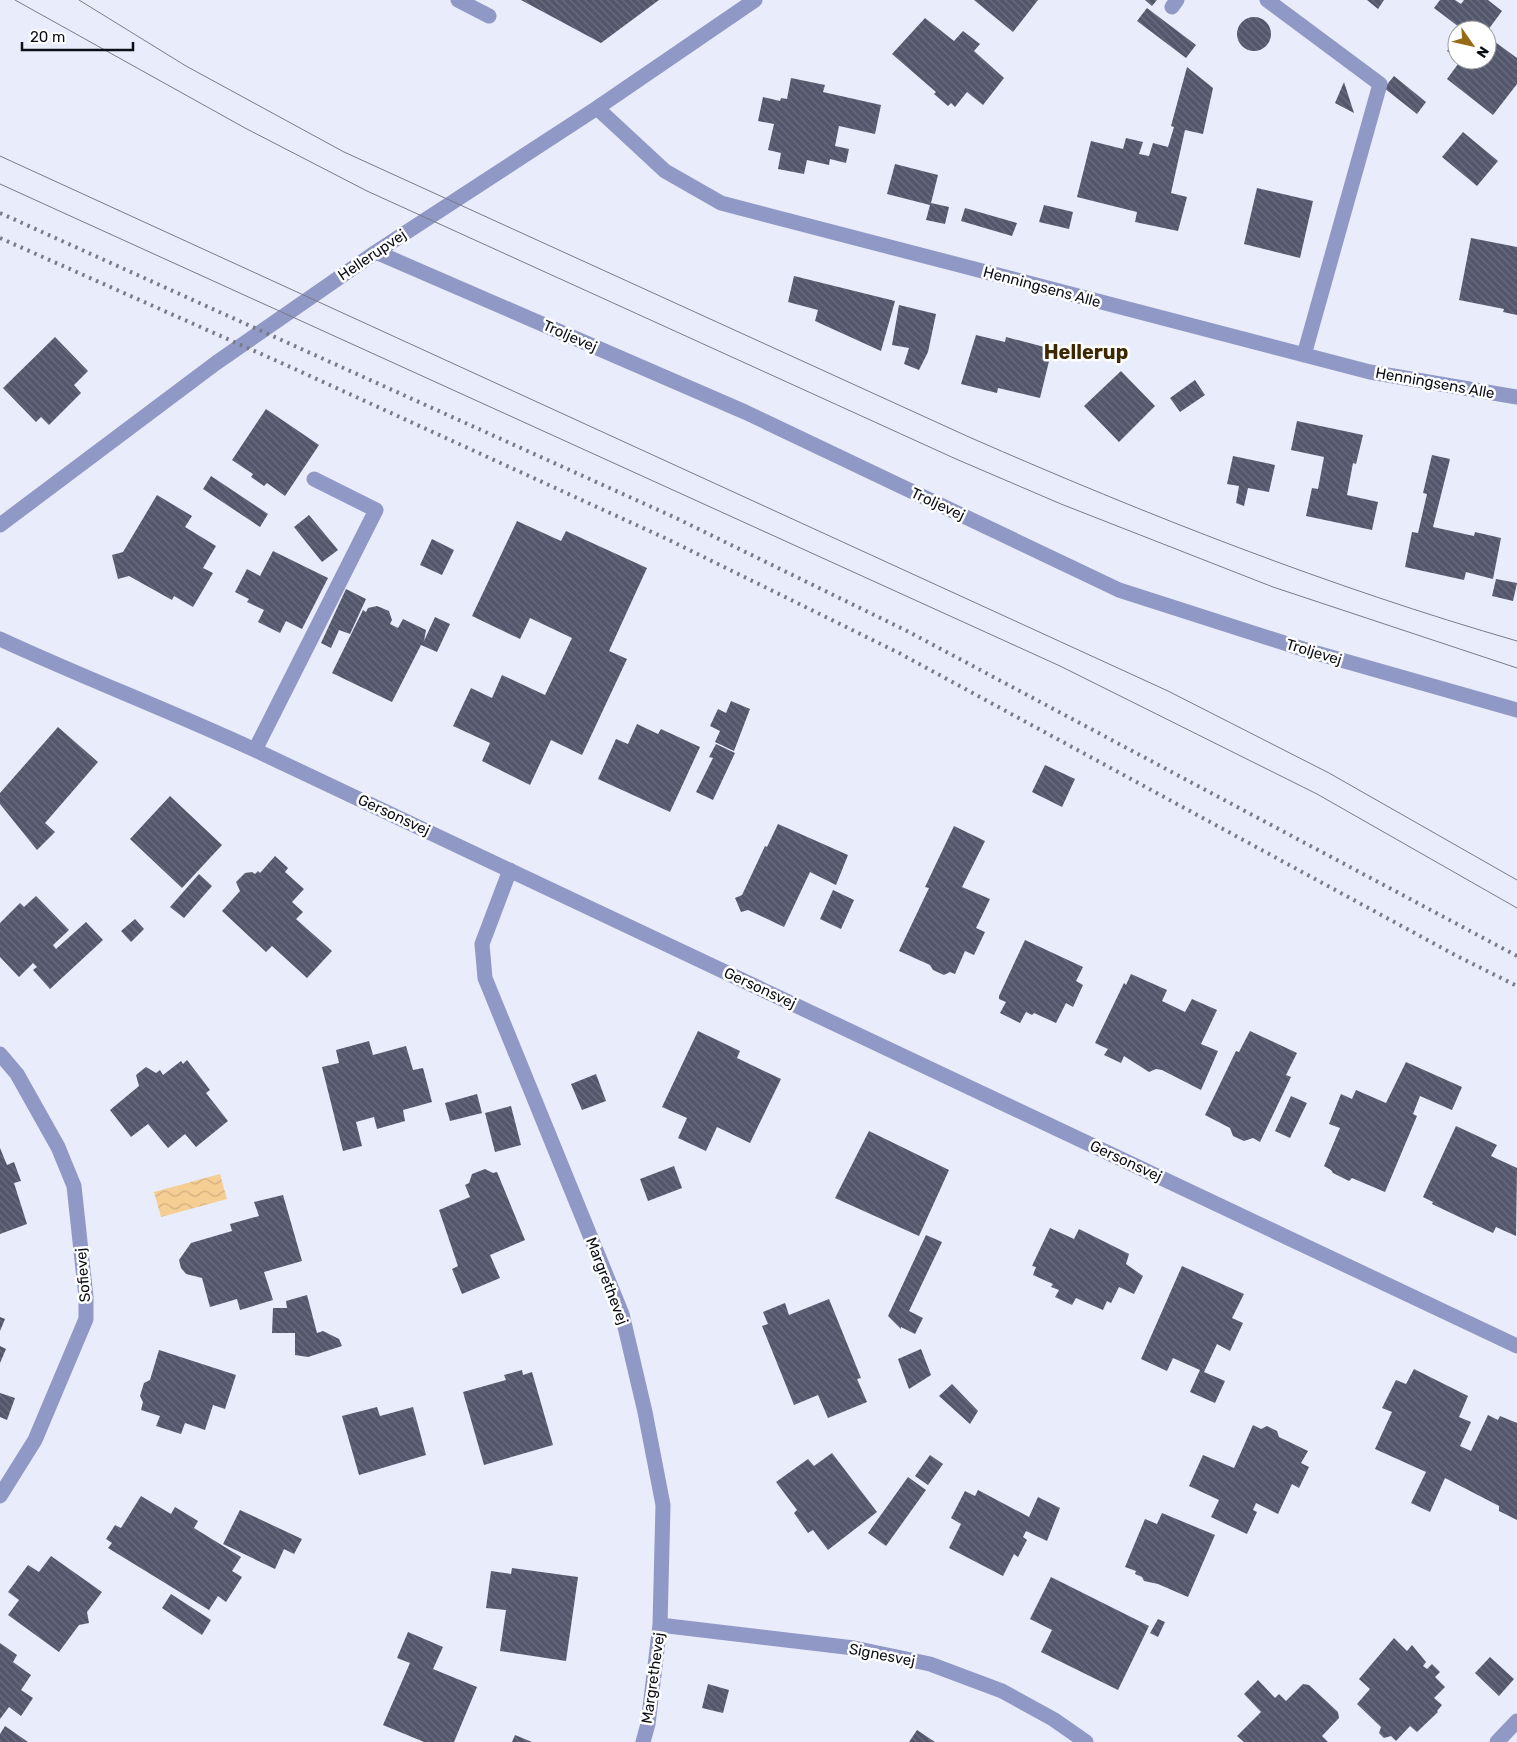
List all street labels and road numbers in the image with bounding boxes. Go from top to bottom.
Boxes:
street label: Hellerupvej [334,226,410,284]
street label: Henningsens Alle [981,263,1103,311]
street label: Troljevej [540,316,600,356]
street label: Henningsens Alle [1374,364,1496,402]
street label: Troljevej [908,484,968,524]
street label: Troljevej [1284,635,1344,669]
street label: Gersonsvej [355,791,433,839]
street label: Gersonsvej [721,964,799,1012]
street label: Gersonsvej [1087,1137,1165,1185]
street label: Margrethevej [582,1235,632,1327]
street label: Sofievej [72,1247,94,1303]
street label: Margrethevej [638,1631,668,1725]
street label: Signesvej [847,1640,917,1670]

